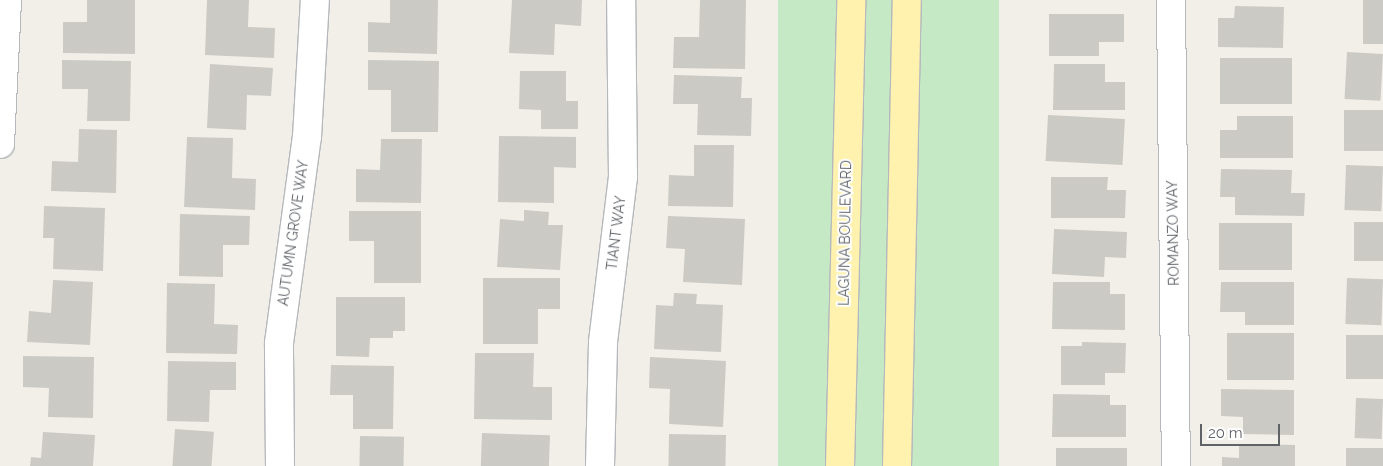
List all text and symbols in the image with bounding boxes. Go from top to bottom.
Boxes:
street label: AUTUMN GROVE WAY [274,159,312,307]
street label: LAGUNA BOULEVARD [835,160,855,306]
street label: ROMANZO WAY [1164,180,1182,286]
street label: TIANT WAY [603,194,629,272]
scale bar [1203,414,1283,446]
text: 20 m [1208,424,1243,442]

